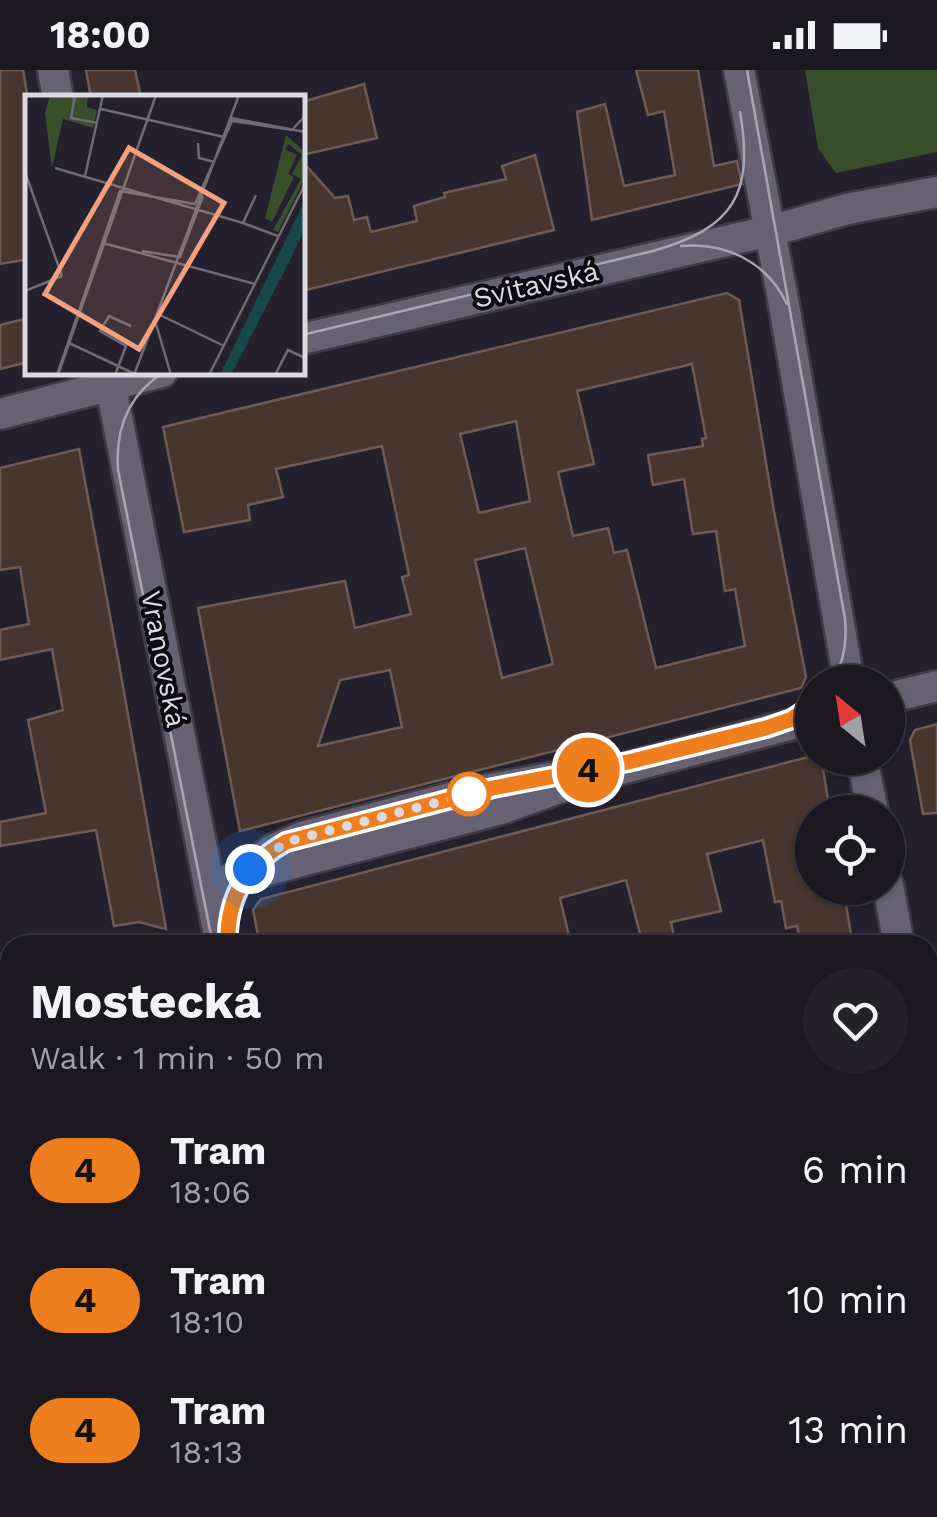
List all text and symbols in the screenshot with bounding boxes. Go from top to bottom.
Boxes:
text: 18:00 [50,13,151,57]
inset map [25,95,305,375]
street label: Svitavská [470,254,602,315]
street label: Vranovská [134,588,193,730]
north arrow [795,665,905,775]
map controls [795,665,905,905]
line badge: 4 [556,738,620,802]
text: 4 [577,749,599,791]
unlabelled marker [448,773,490,815]
button: locate [795,795,905,905]
your location [225,844,275,894]
button: heart [803,968,908,1073]
text: Mostecká [30,973,261,1030]
text: Walk · 1 min · 50 m [30,1039,324,1077]
text: Tram [170,1129,266,1173]
text: 6 min [802,1148,908,1192]
text: 4 [74,1149,96,1191]
text: 18:06 [170,1173,251,1211]
text: Tram [170,1259,266,1303]
text: 10 min [787,1278,908,1322]
text: 4 [74,1279,96,1321]
text: 18:10 [170,1303,244,1341]
text: Tram [170,1389,266,1433]
text: 13 min [788,1408,908,1452]
text: 4 [74,1409,96,1451]
text: 18:13 [170,1433,243,1471]

